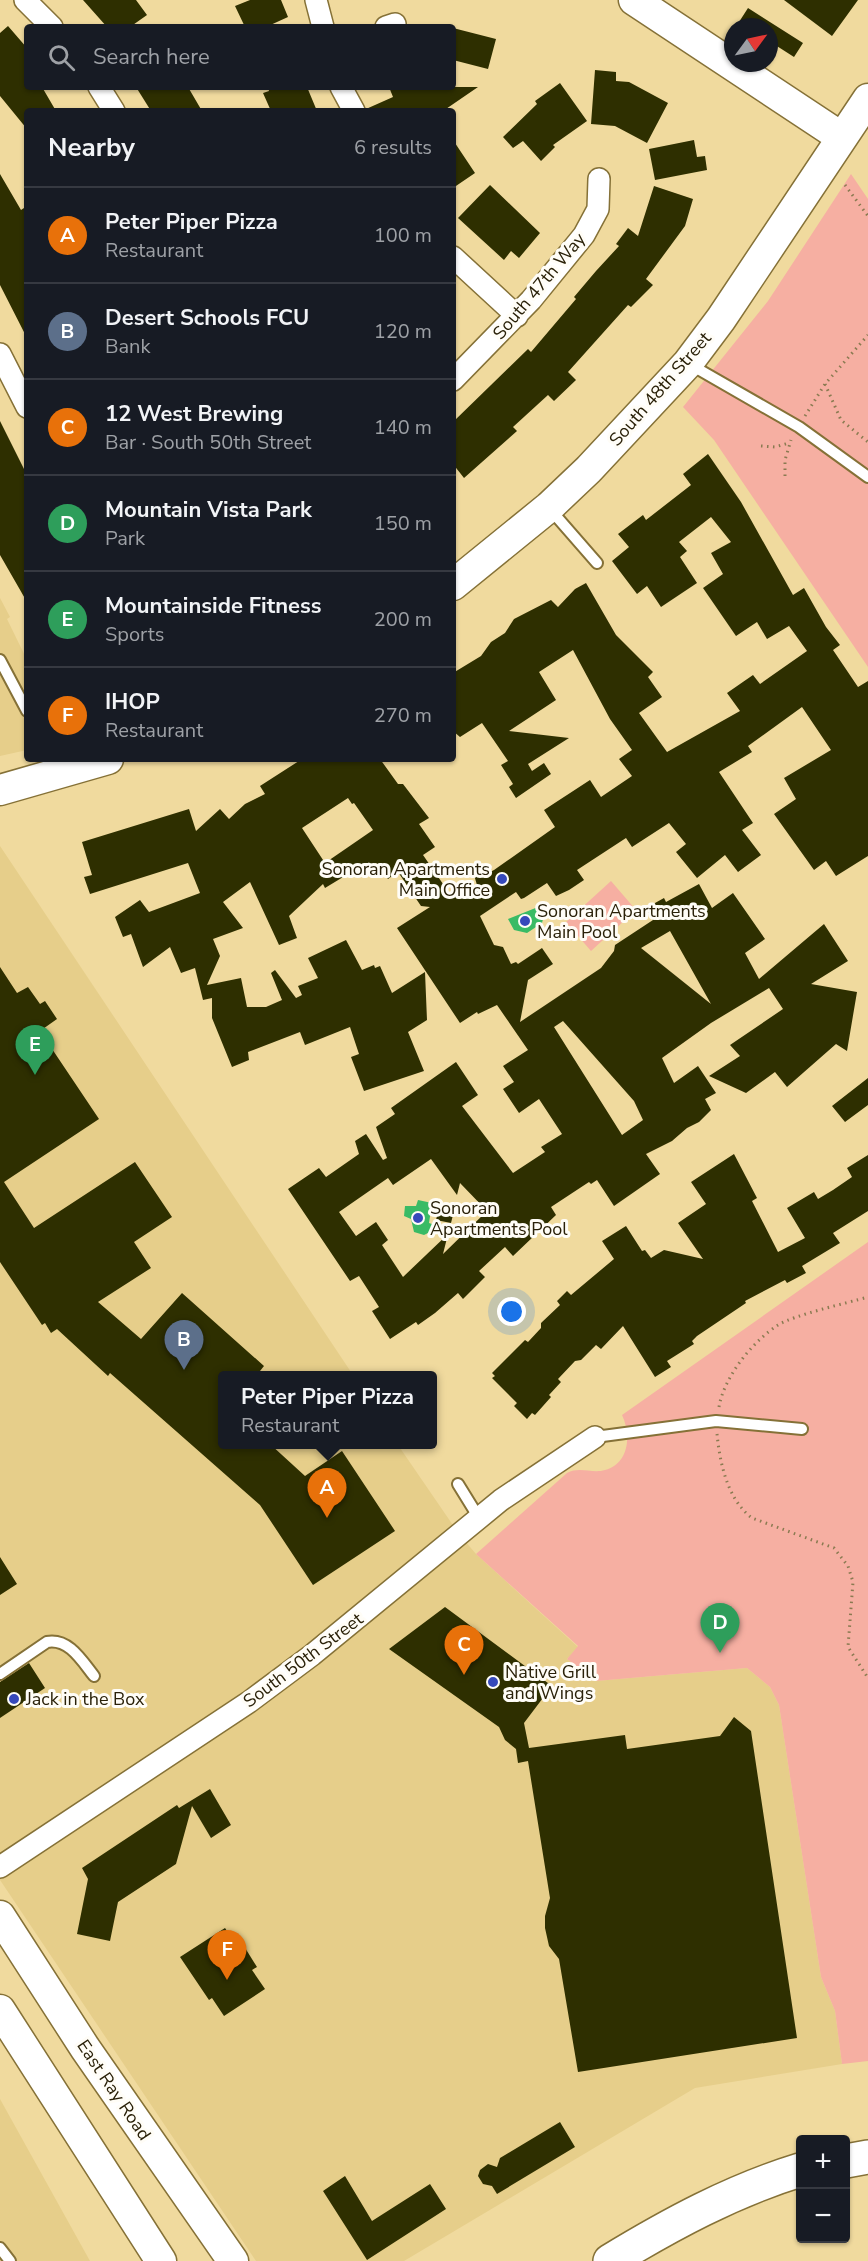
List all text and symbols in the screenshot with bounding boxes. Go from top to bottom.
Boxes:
north arrow [724,18,778,72]
search box [24,24,456,90]
icon: search [45,41,78,74]
text: Search here [93,42,210,72]
text: Nearby [48,130,135,165]
text: 6 results [354,134,432,161]
text: Peter Piper Pizza [105,207,278,237]
text: A [60,222,75,249]
text: 100 m [374,222,432,249]
street label: South 47th Way [487,227,591,344]
text: Restaurant [105,237,203,264]
text: Desert Schools FCU [105,303,309,333]
text: B [61,318,74,345]
text: 120 m [374,318,432,345]
street label: South 48th Street [604,326,717,451]
text: Bank [105,333,150,360]
text: 12 West Brewing [105,399,283,429]
text: C [61,414,74,441]
text: 140 m [374,414,432,441]
text: Bar · South 50th Street [105,429,311,456]
text: Mountain Vista Park [105,495,312,525]
text: D [60,510,75,537]
text: 150 m [374,510,432,537]
text: Park [105,525,145,552]
text: Mountainside Fitness [105,591,321,621]
text: E [62,606,73,633]
text: 200 m [374,606,432,633]
text: Sports [105,621,164,648]
text: IHOP [105,687,160,717]
text: F [62,702,73,729]
text: 270 m [374,702,432,729]
text: Restaurant [105,717,203,744]
place label: Sonoran Apartments Main Office [321,857,490,902]
marker: Sonoran Apartments Main Office [495,872,509,886]
place label: Sonoran Apartments Main Pool [537,899,706,944]
marker: Sonoran Apartments Main Pool [518,914,532,928]
pin: E [15,1026,54,1075]
place label: Sonoran Apartments Pool [430,1196,568,1241]
marker: Sonoran Apartments Pool [411,1211,425,1225]
your location [497,1297,526,1326]
pin: B [164,1320,204,1370]
popup [218,1371,437,1449]
text: Peter Piper Pizza [241,1382,414,1412]
text: Restaurant [241,1412,339,1439]
pin: A [308,1468,346,1518]
pin: D [700,1604,740,1653]
street label: South 50th Street [238,1607,368,1713]
pin: C [444,1626,484,1675]
place label: Native Grill and Wings [505,1660,597,1705]
marker: Native Grill and Wings [486,1675,500,1689]
place label: Jack in the Box [25,1687,145,1711]
marker: Jack in the Box [7,1692,21,1706]
pin: F [208,1930,246,1980]
street label: East Ray Road [71,2035,157,2145]
map controls [796,2135,850,2243]
button: + [796,2135,850,2189]
button: − [796,2189,850,2243]

